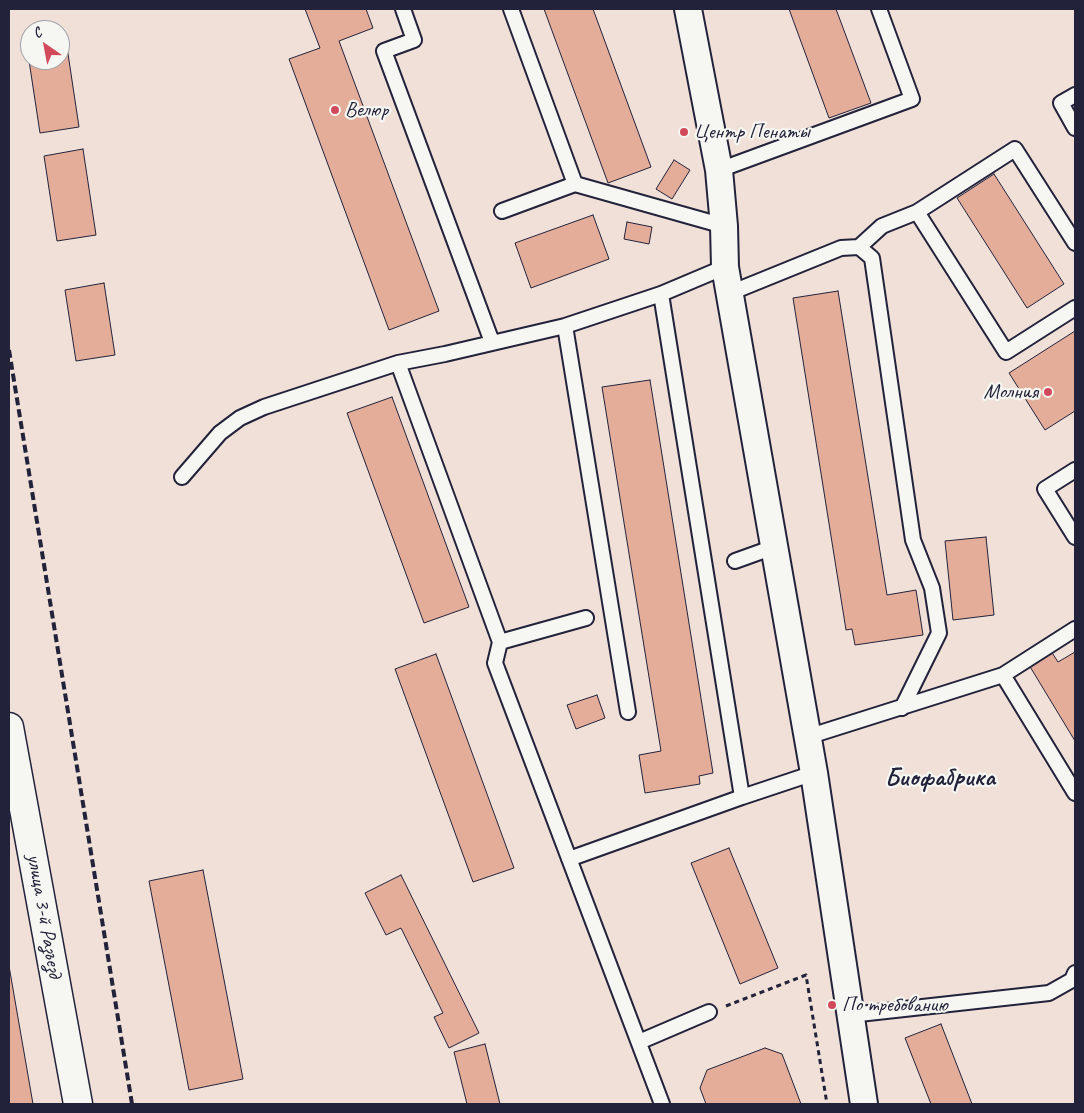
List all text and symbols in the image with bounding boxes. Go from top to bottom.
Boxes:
north arrow [20,20,70,70]
text: С [30,24,45,42]
place label: Велюр [345,97,388,123]
marker: Велюр [329,104,341,116]
place label: Центр Пенаты [694,119,810,145]
marker: Центр Пенаты [678,126,690,138]
place label: Молния [984,379,1038,405]
marker: Молния [1042,386,1054,398]
district label: Биофабрика [885,762,995,794]
street label: улица 3-й Разъезд [21,852,67,980]
place label: По требованию [842,992,948,1018]
marker: По требованию [826,999,838,1011]

